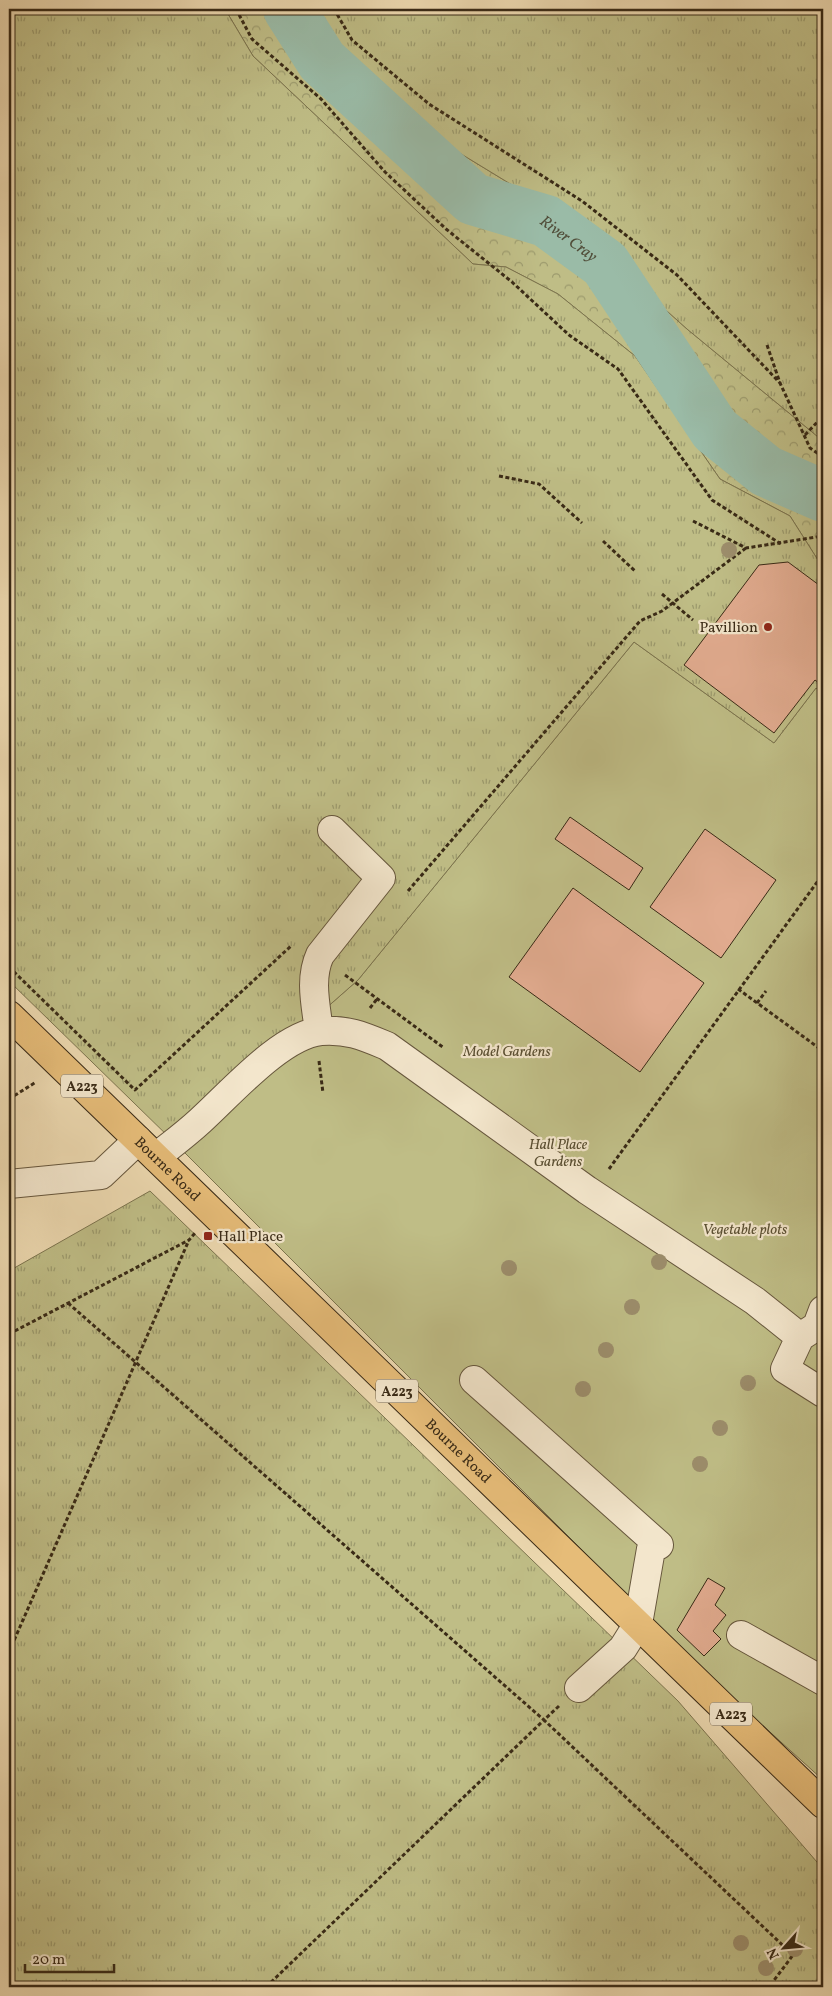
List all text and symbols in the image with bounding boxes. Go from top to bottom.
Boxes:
water label: River Cray [535,211,601,268]
place label: Pavillion [699,618,758,639]
marker: Pavillion [762,621,774,633]
park label: Model Gardens [462,1042,551,1063]
road number: A223 [61,1074,103,1098]
street label: Bourne Road [129,1133,205,1207]
park label: Hall Place Gardens [529,1135,588,1173]
park label: Vegetable plots [703,1220,788,1241]
place label: Hall Place [218,1227,283,1248]
marker: Hall Place [202,1230,214,1242]
road number: A223 [376,1380,418,1402]
street label: Bourne Road [420,1415,495,1489]
road number: A223 [710,1702,752,1726]
north arrow [760,1924,810,1974]
scale bar [25,1941,114,1973]
text: N [763,1944,785,1962]
text: 20 m [32,1950,65,1971]

